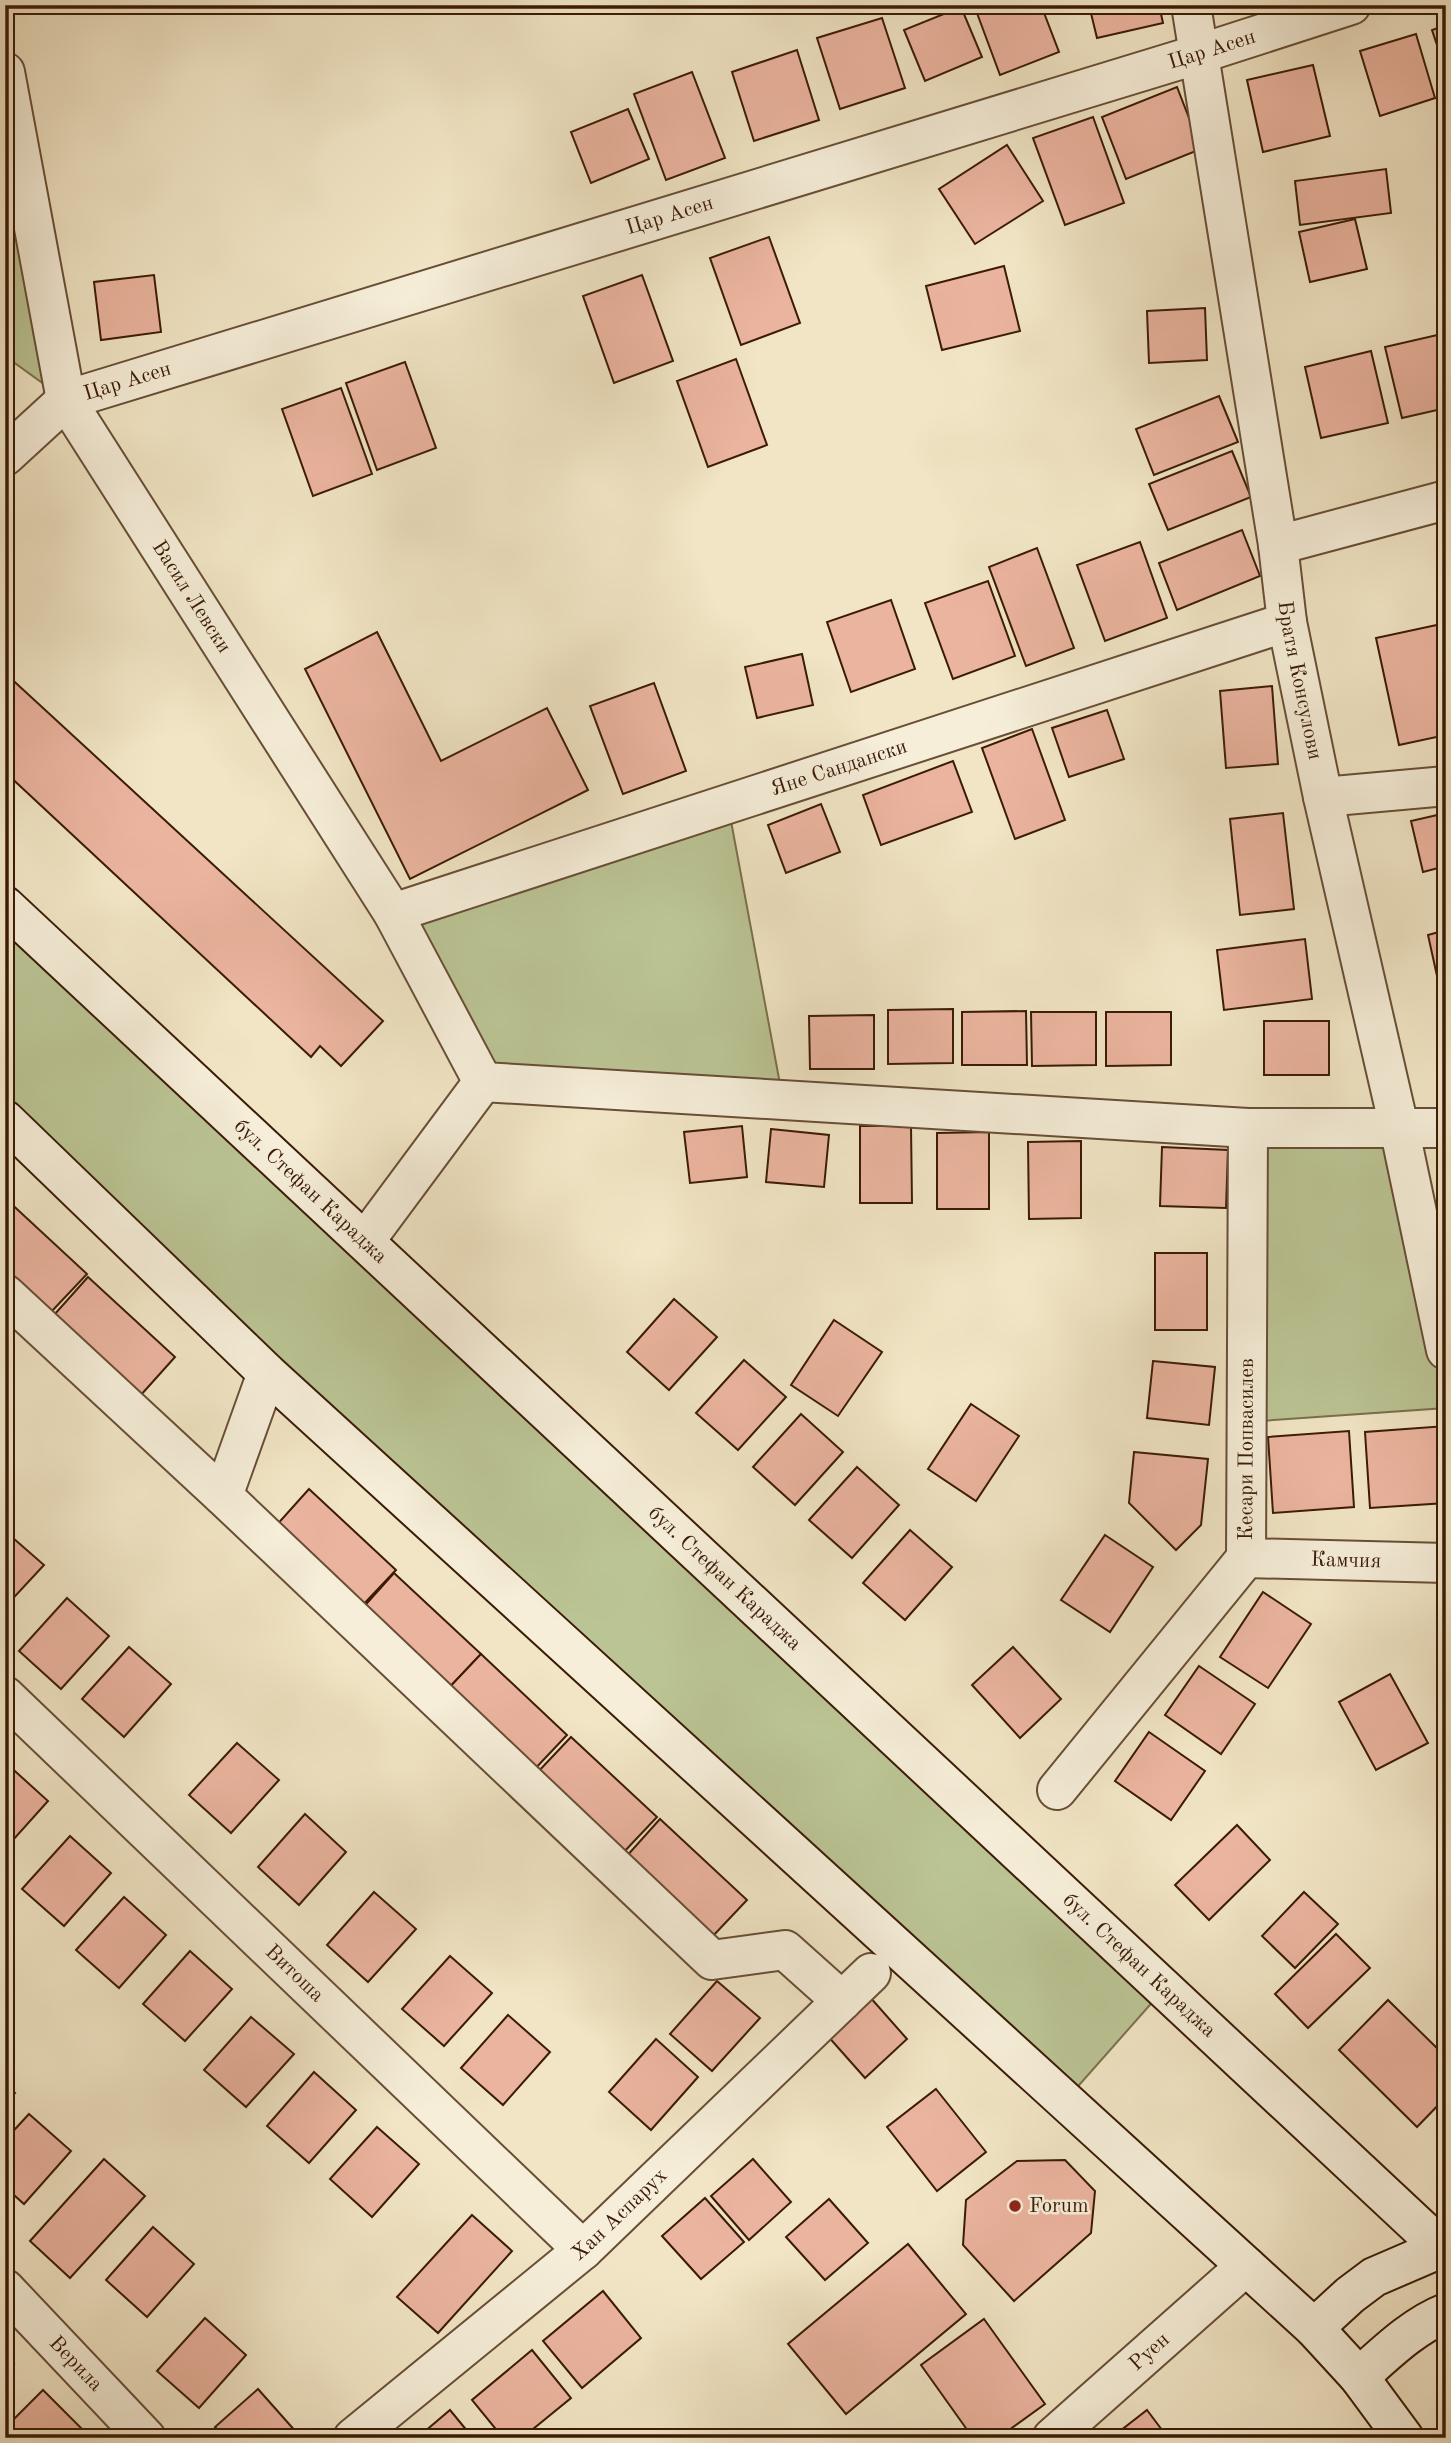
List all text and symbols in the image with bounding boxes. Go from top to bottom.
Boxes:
street label: Цар Асен [1166,26,1258,73]
street label: Цар Асен [623,192,716,239]
street label: Цар Асен [81,358,174,404]
street label: Васил Левски [148,537,235,657]
street label: Братя Консулови [1274,600,1326,762]
street label: Яне Сандански [768,736,910,800]
street label: бул. Стефан Караджа [230,1115,391,1268]
street label: Кесари Попвасилев [1236,1358,1257,1540]
street label: бул. Стефан Караджа [644,1502,805,1655]
street label: Камчия [1310,1549,1382,1572]
street label: бул. Стефан Караджа [1059,1889,1220,2042]
street label: Витоша [261,1941,328,2006]
street label: Хан Аспарух [568,2164,671,2265]
place label: Forum [1029,2196,1089,2217]
marker: Forum [1007,2198,1023,2214]
street label: Руен [1125,2329,1173,2375]
street label: Верила [45,2332,107,2395]

